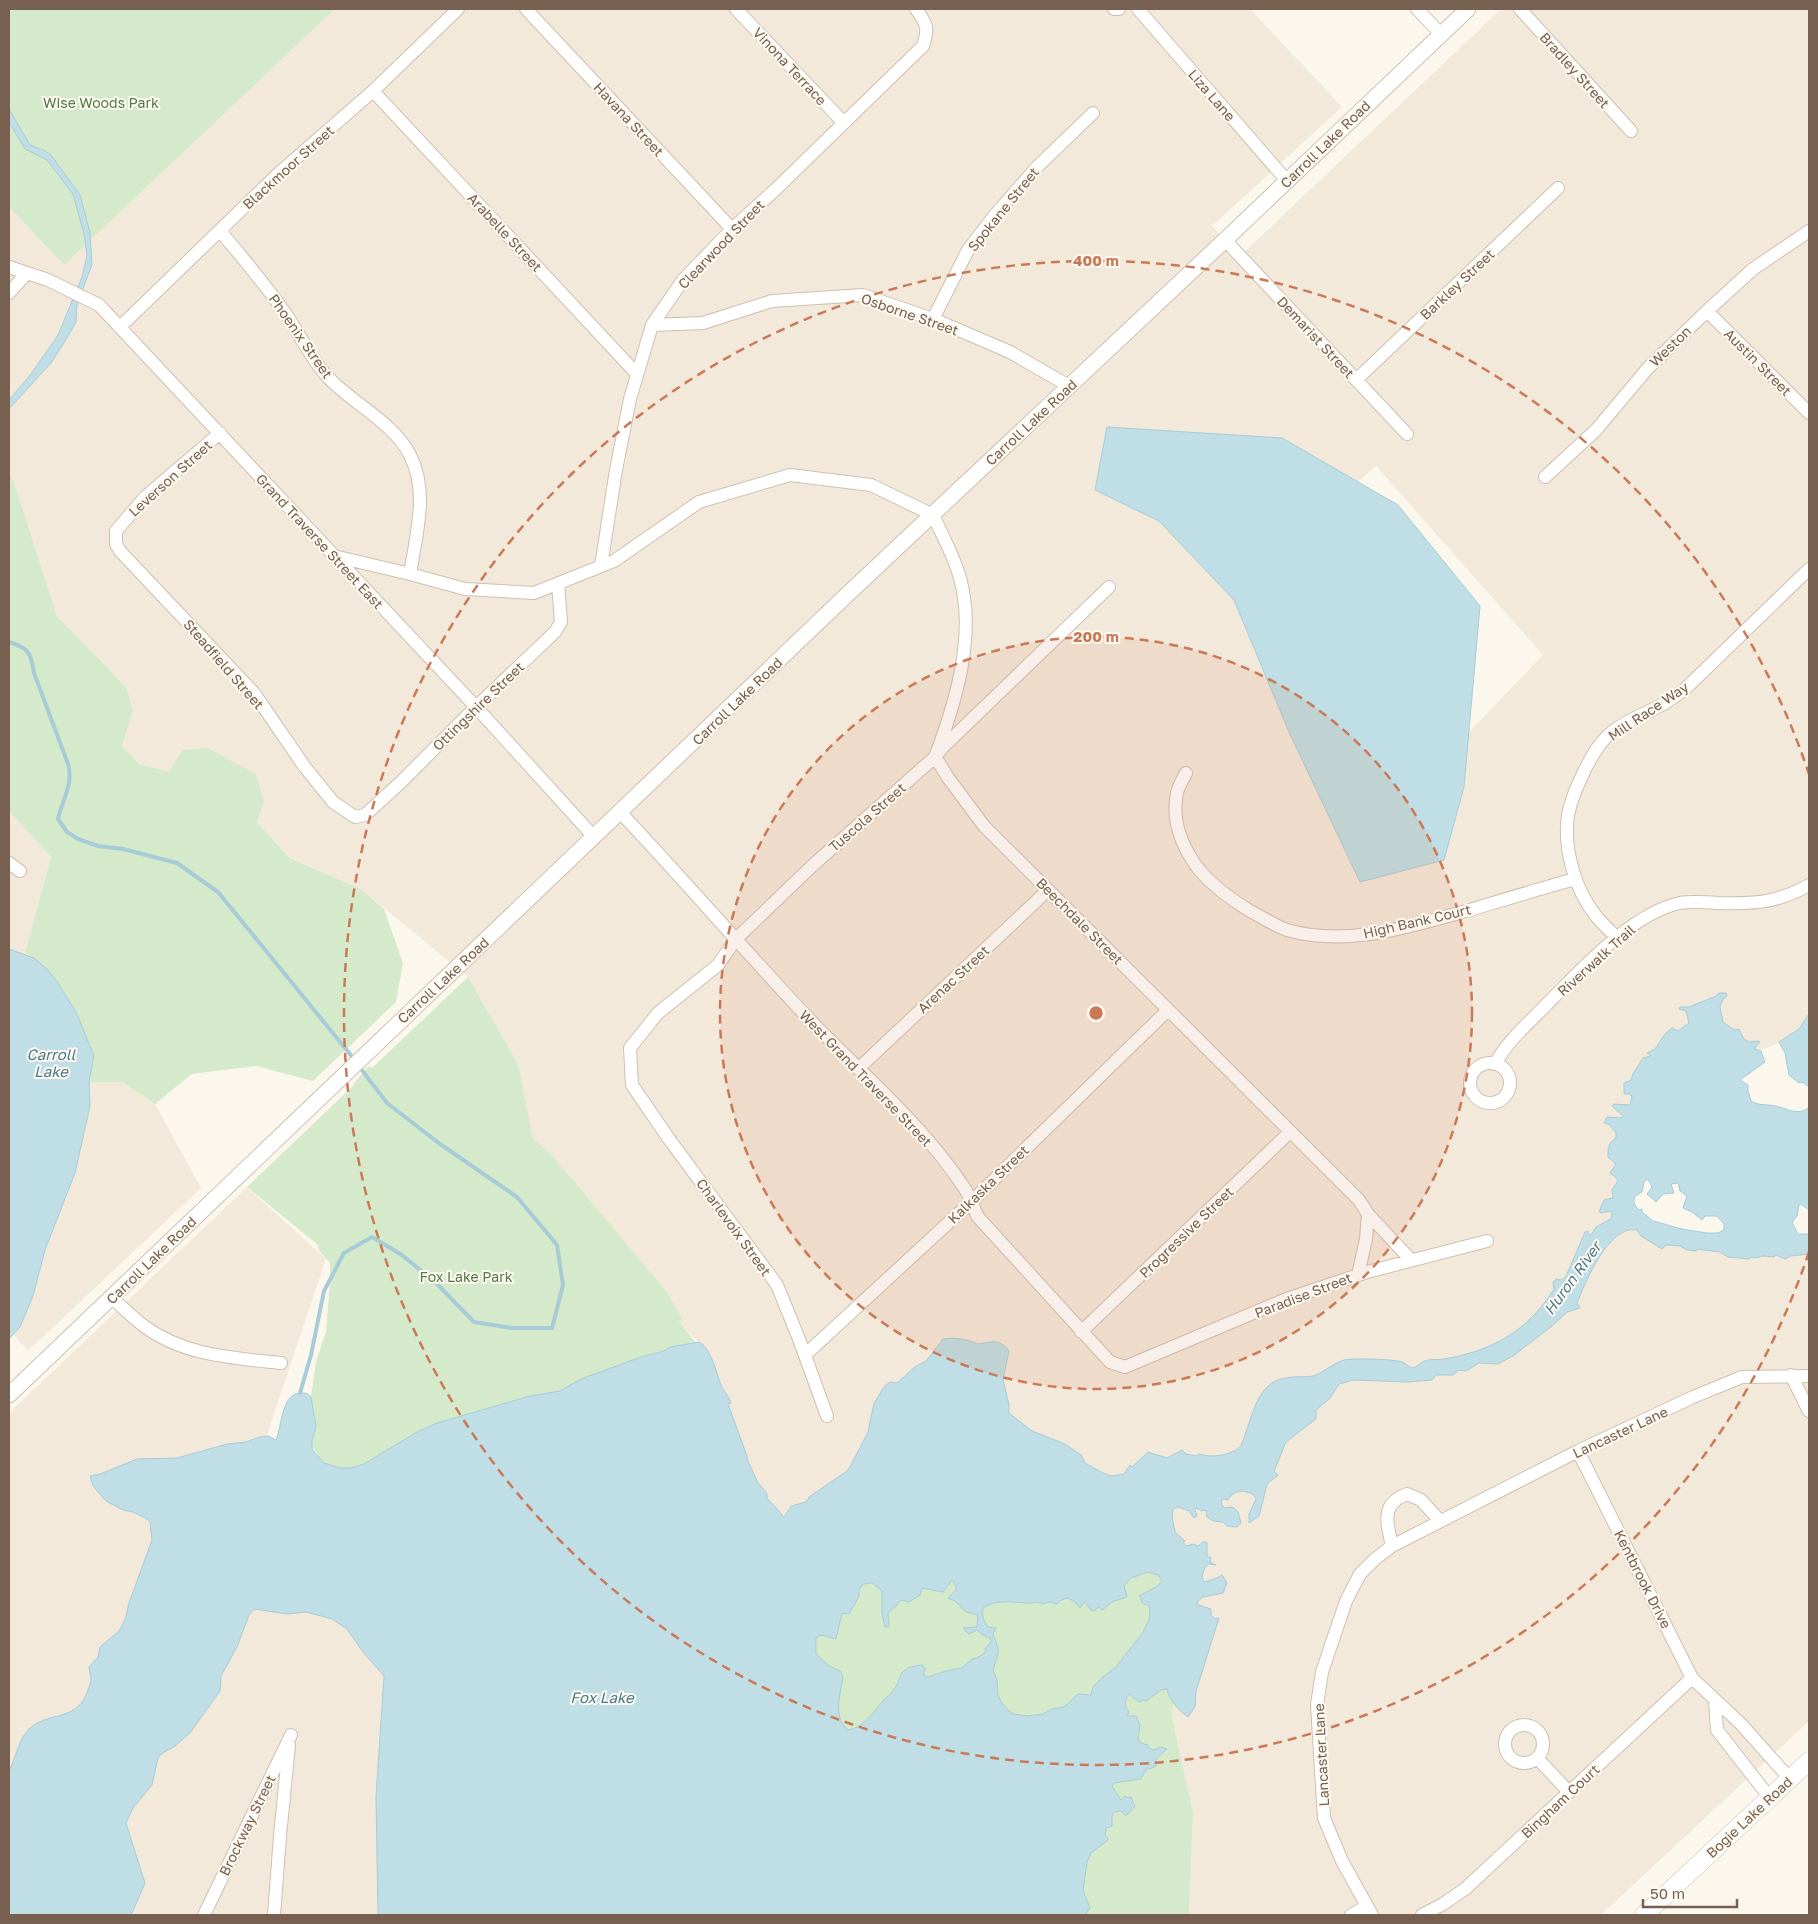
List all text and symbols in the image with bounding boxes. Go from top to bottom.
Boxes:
street label: Vinona Terrace [750,24,830,108]
street label: Bradley Street [1537,29,1613,111]
street label: Liza Lane [1185,66,1239,124]
street label: Havana Street [590,78,668,160]
park label: Wise Woods Park [43,94,159,111]
street label: Carroll Lake Road [1276,97,1374,191]
street label: Blackmoor Street [239,122,337,212]
street label: Spokane Street [964,164,1042,254]
street label: Arabelle Street [464,189,546,275]
street label: Clearwood Street [674,196,768,292]
street label: Barkley Street [1416,245,1498,323]
text: 400 m [1073,251,1119,269]
street label: Osborne Street [859,289,961,339]
street label: Phoenix Street [266,290,336,382]
street label: Demarist Street [1274,293,1358,381]
street label: Weston [1646,322,1694,370]
street label: Austin Street [1721,325,1795,399]
street label: Carroll Lake Road [982,375,1080,469]
street label: Leverson Street [125,436,215,520]
street label: Grand Traverse Street East [253,470,387,612]
street label: Steadfield Street [180,615,268,713]
text: 200 m [1073,627,1119,645]
street label: Carroll Lake Road [688,654,786,748]
street label: Ottingshire Street [429,658,527,754]
street label: Mill Race Way [1605,678,1691,744]
street label: Tuscola Street [825,779,909,855]
street label: Beechdale Street [1033,874,1127,968]
street label: High Bank Court [1361,900,1473,942]
street label: Riverwalk Trail [1554,921,1638,999]
street label: Carroll Lake Road [394,933,492,1027]
street label: Arenac Street [914,941,992,1017]
centre of rings [1087,1004,1105,1022]
street label: West Grand Traverse Street [796,1006,936,1150]
water label: Carroll Lake [27,1045,77,1080]
street label: Kalkaska Street [944,1141,1032,1227]
street label: Charlevoix Street [693,1175,775,1279]
street label: Progressive Street [1135,1183,1237,1281]
street label: Carroll Lake Road [102,1213,200,1307]
water label: Huron River [1540,1237,1606,1318]
park label: Fox Lake Park [419,1268,513,1285]
street label: Paradise Street [1252,1269,1354,1321]
street label: Lancaster Lane [1570,1403,1670,1461]
street label: Kentbrook Drive [1611,1527,1675,1631]
water label: Fox Lake [570,1688,635,1706]
street label: Lancaster Lane [1310,1703,1332,1807]
street label: Bingham Court [1517,1761,1603,1841]
street label: Brockway Street [215,1772,279,1878]
street label: Bogie Lake Road [1702,1773,1796,1861]
scale bar [1643,1876,1737,1908]
text: 50 m [1650,1884,1685,1902]

